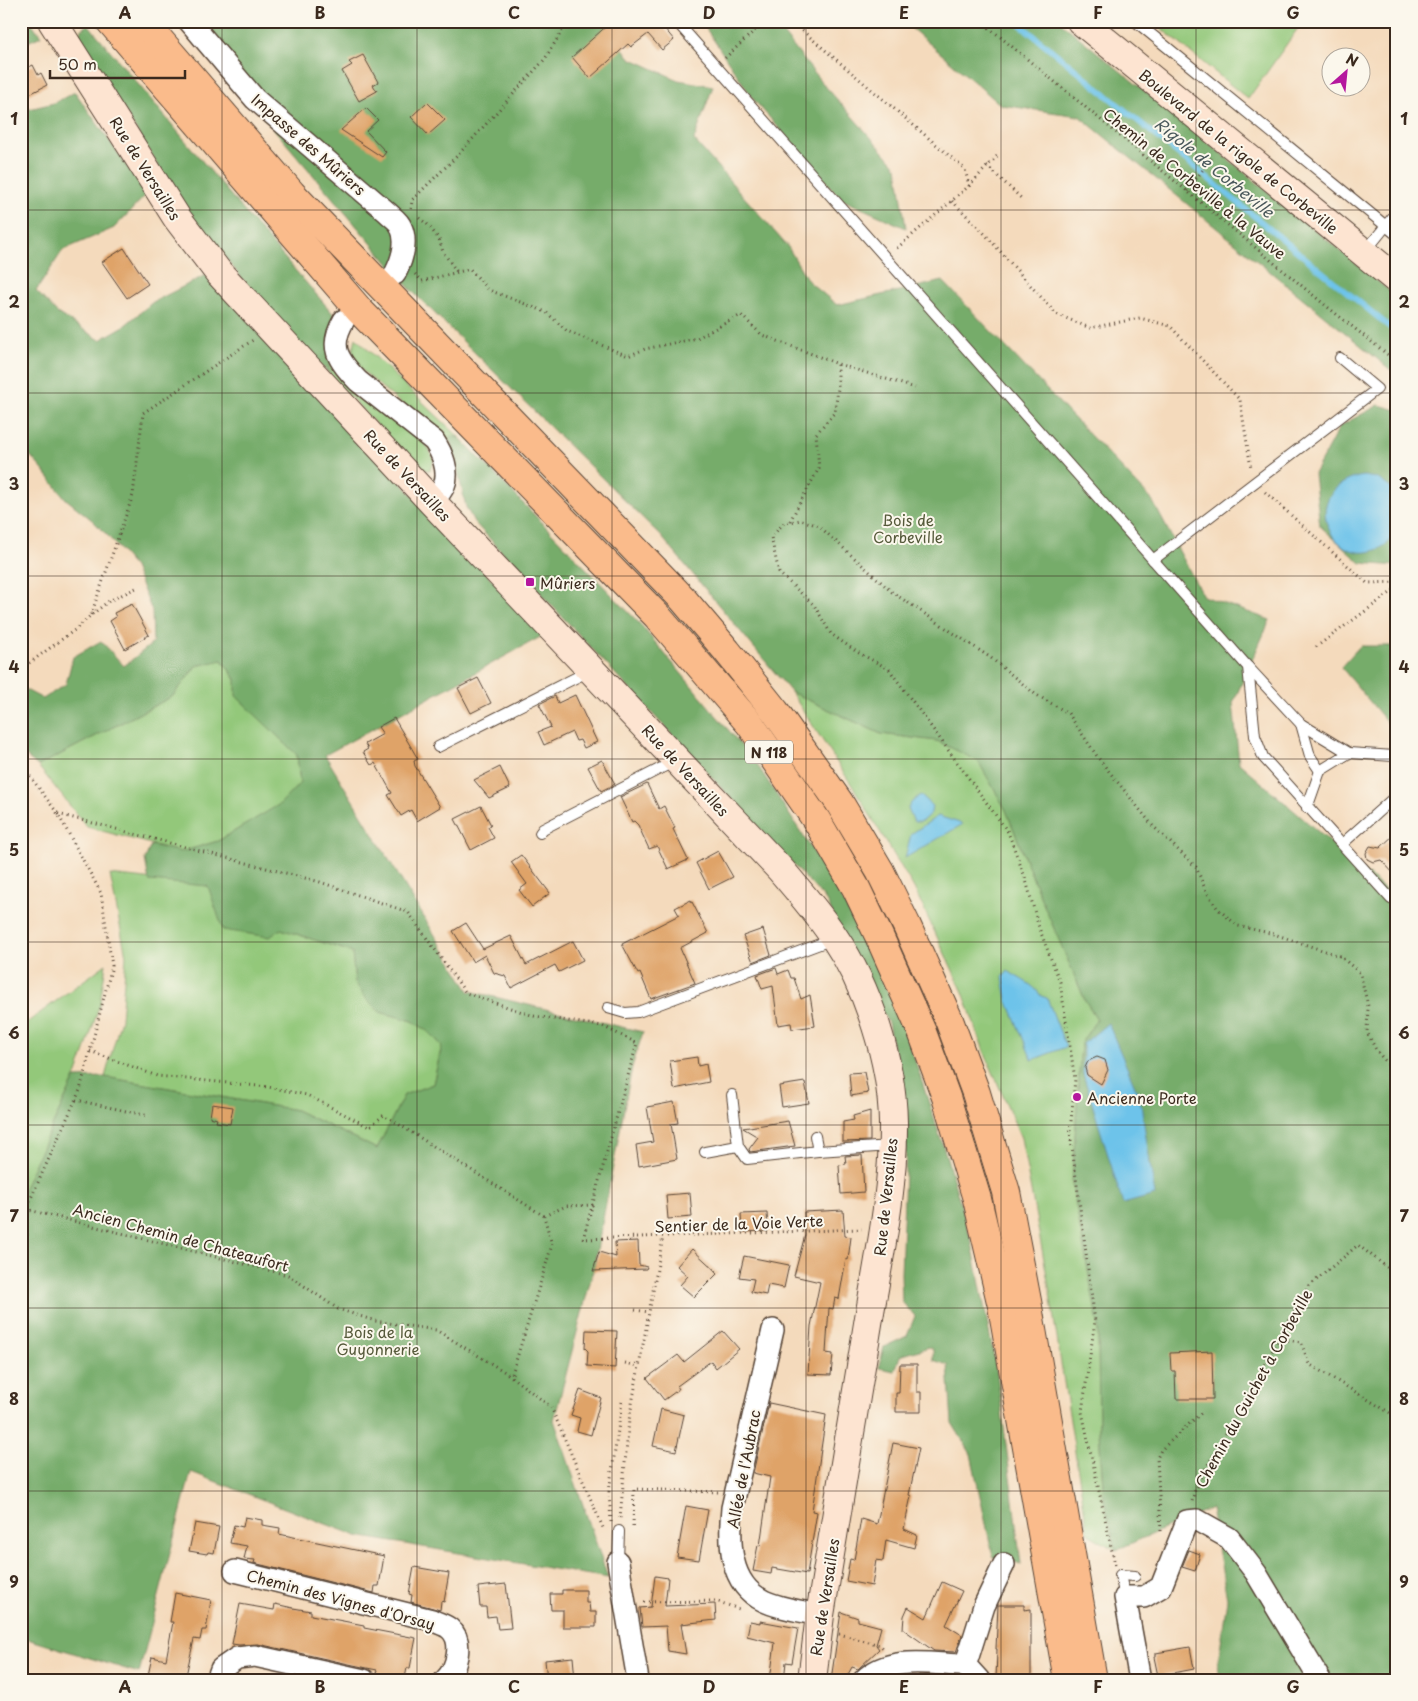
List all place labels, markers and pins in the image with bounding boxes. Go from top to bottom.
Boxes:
place label: Mûriers [540,571,595,594]
marker: Mûriers [524,576,536,588]
place label: Ancienne Porte [1087,1086,1197,1109]
marker: Ancienne Porte [1071,1091,1083,1103]

